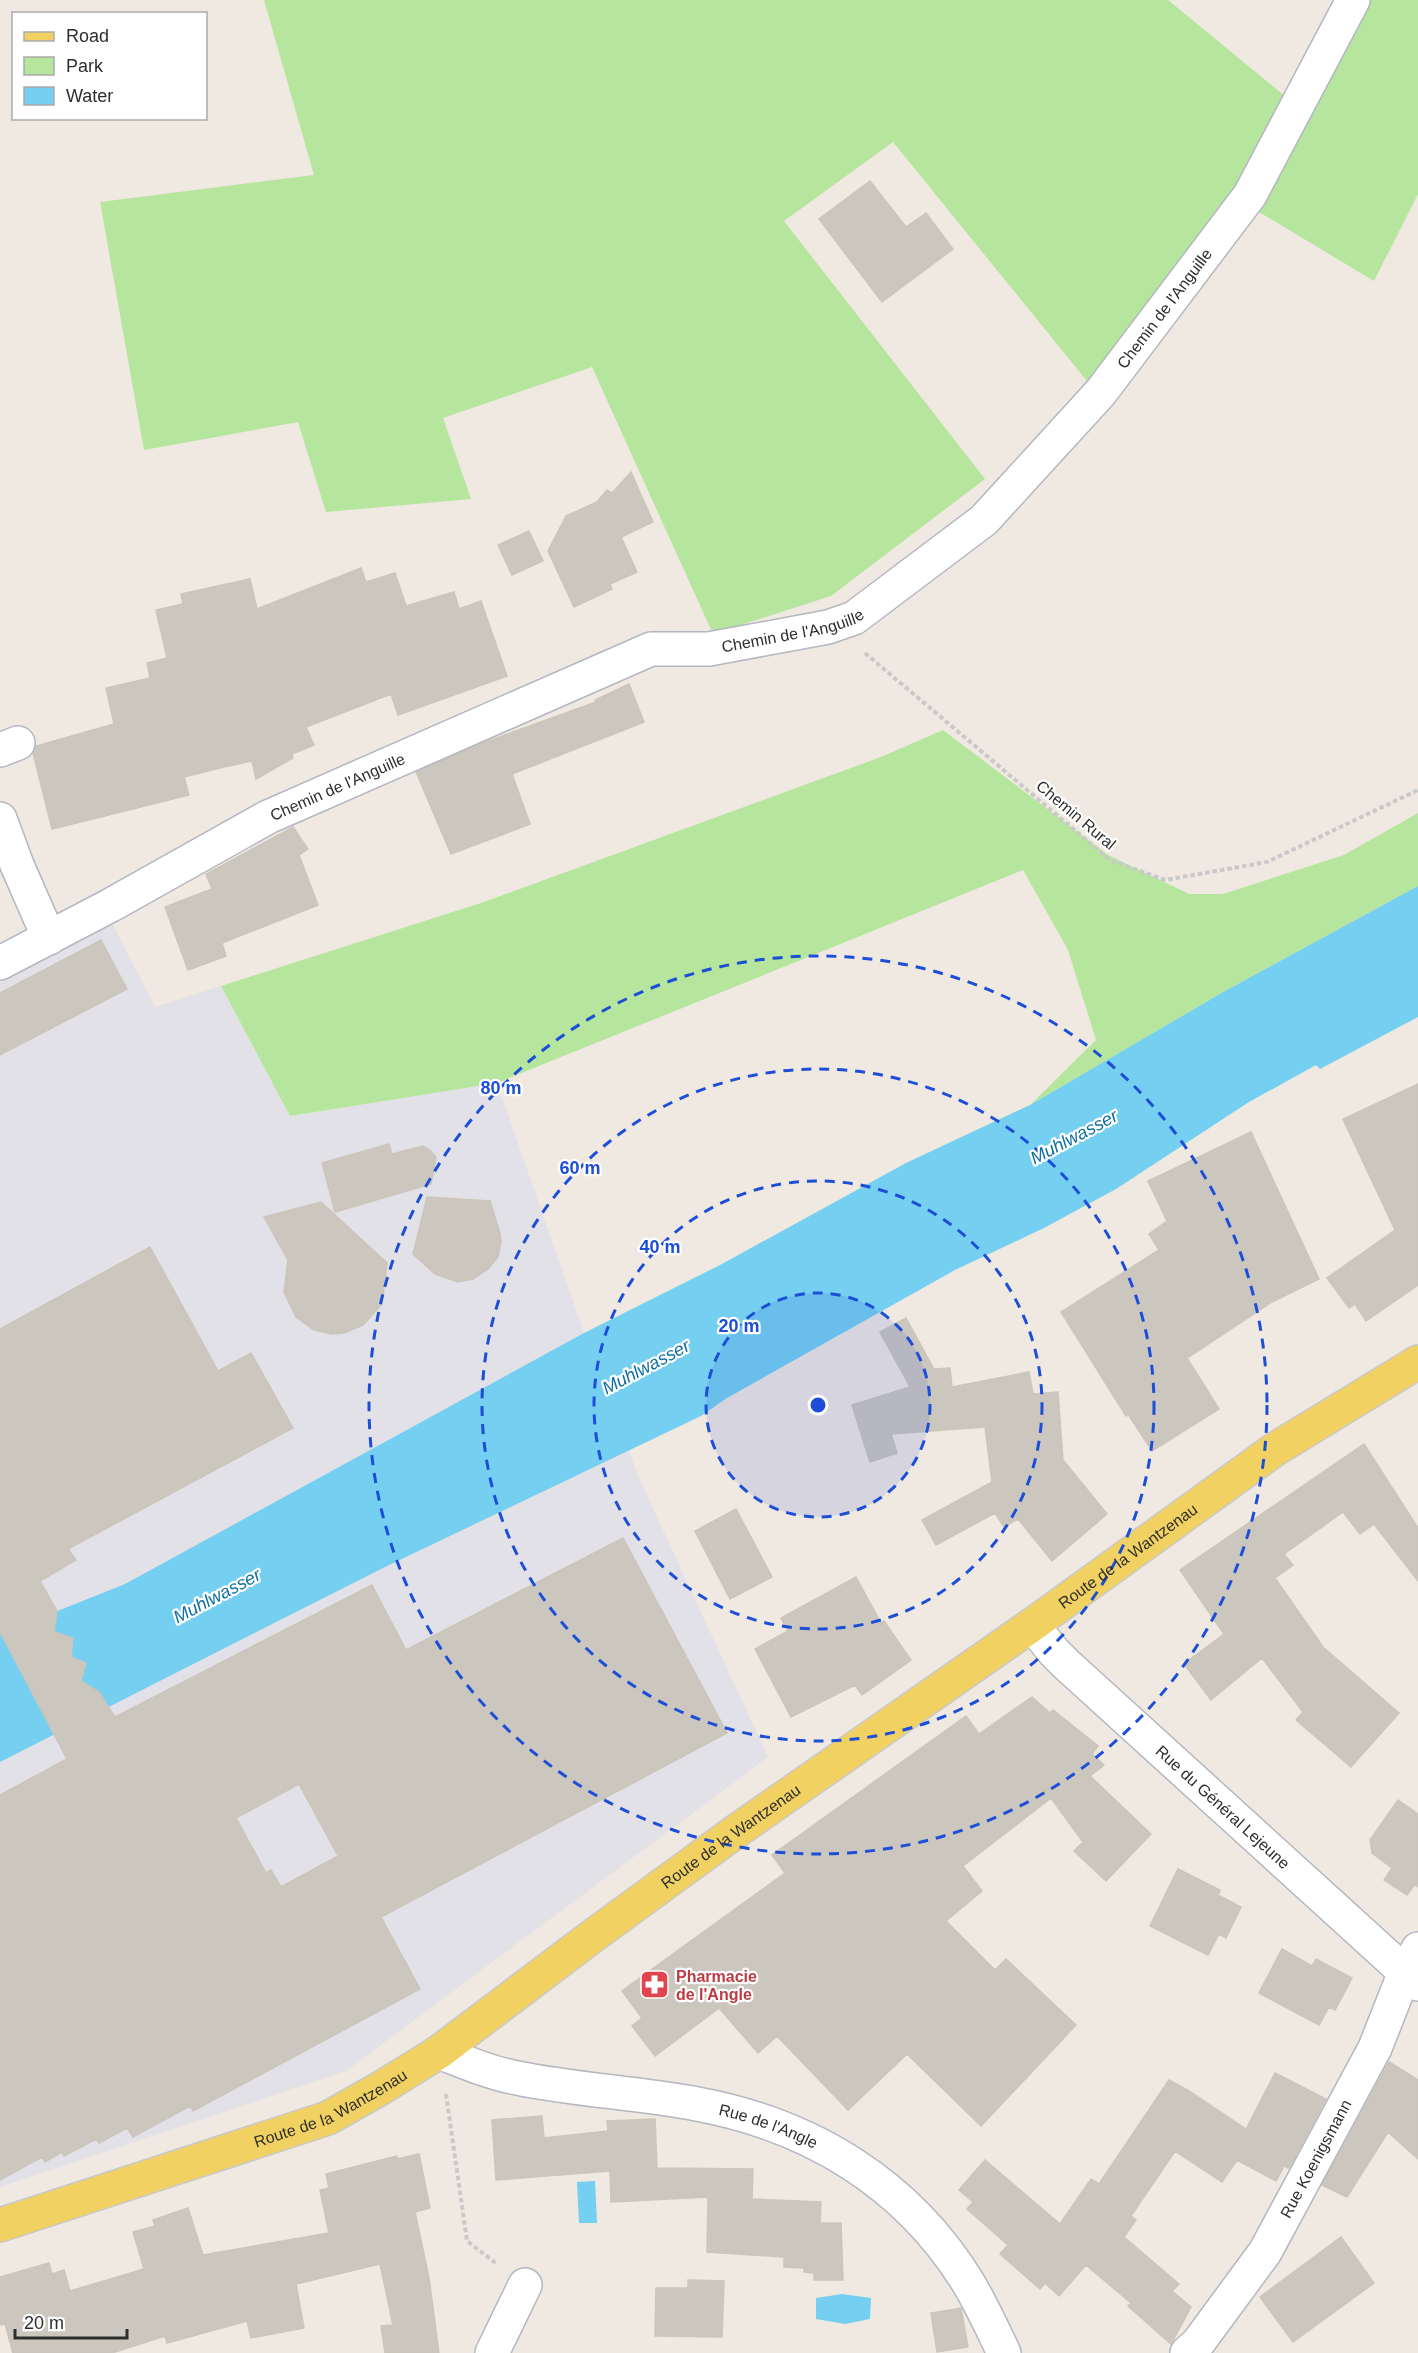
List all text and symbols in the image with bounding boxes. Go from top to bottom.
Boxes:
legend [12,12,207,120]
text: Road [66,26,109,46]
text: Park [66,56,104,76]
text: Water [66,86,113,106]
street label: Chemin de l'Anguille [1114,245,1215,372]
street label: Chemin de l'Anguille [720,605,867,655]
street label: Chemin de l'Anguille [267,750,408,824]
street label: Chemin Rural [1033,777,1119,853]
text: 80 m [480,1078,522,1098]
water label: Muhlwasser [1027,1105,1122,1168]
text: 60 m [559,1158,601,1178]
text: 40 m [639,1237,681,1257]
text: 20 m [718,1316,760,1336]
water label: Muhlwasser [599,1335,694,1398]
centre of rings [808,1395,828,1415]
street label: Route de la Wantzenau [1055,1500,1200,1612]
water label: Muhlwasser [170,1564,265,1627]
street label: Rue du Général Lejeune [1153,1742,1293,1872]
street label: Route de la Wantzenau [658,1781,803,1892]
place label: Pharmacie de l'Angle [676,1968,757,2003]
pharmacy icon: Pharmacie de l'Angle [639,1969,671,2001]
street label: Route de la Wantzenau [252,2066,410,2150]
street label: Rue Koenigsmann [1277,2097,1354,2221]
street label: Rue de l'Angle [717,2100,821,2151]
scale bar [15,2302,128,2340]
text: 20 m [24,2313,64,2333]

